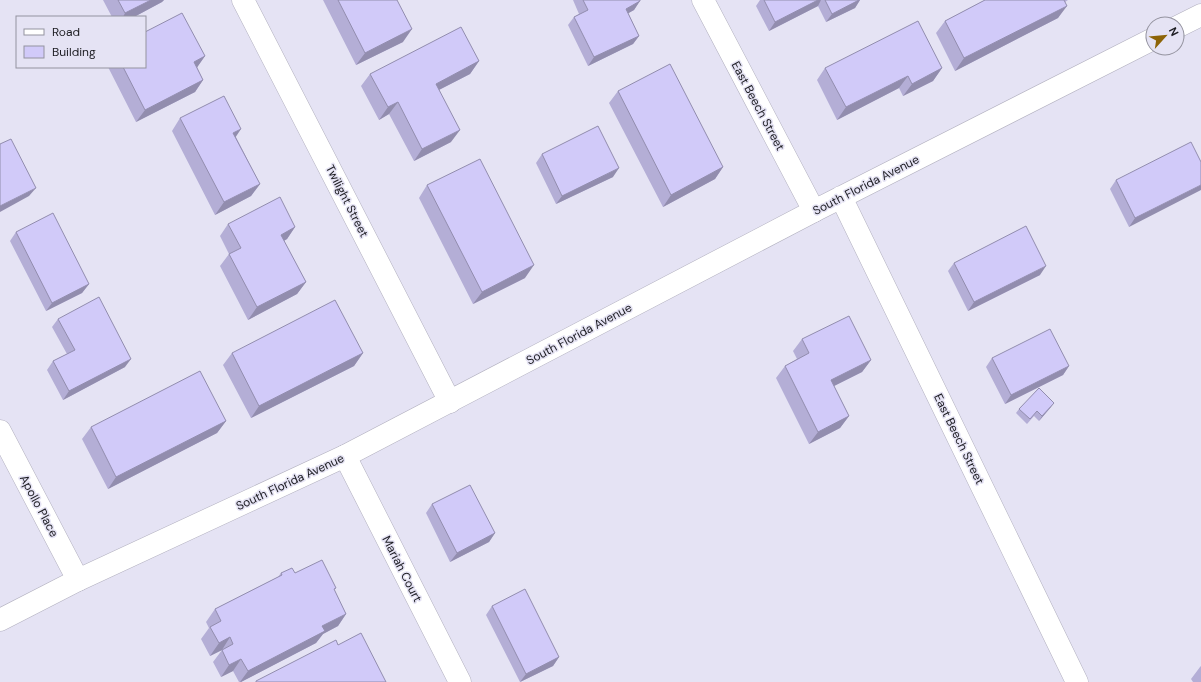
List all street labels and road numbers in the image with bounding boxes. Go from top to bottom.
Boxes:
street label: East Beech Street [728,59,788,154]
street label: South Florida Avenue [810,151,922,219]
street label: Twilight Street [322,162,372,240]
street label: South Florida Avenue [523,299,635,369]
street label: East Beech Street [930,391,988,487]
street label: South Florida Avenue [233,450,347,514]
street label: Apollo Place [16,472,62,540]
street label: Mariah Court [378,533,426,605]

